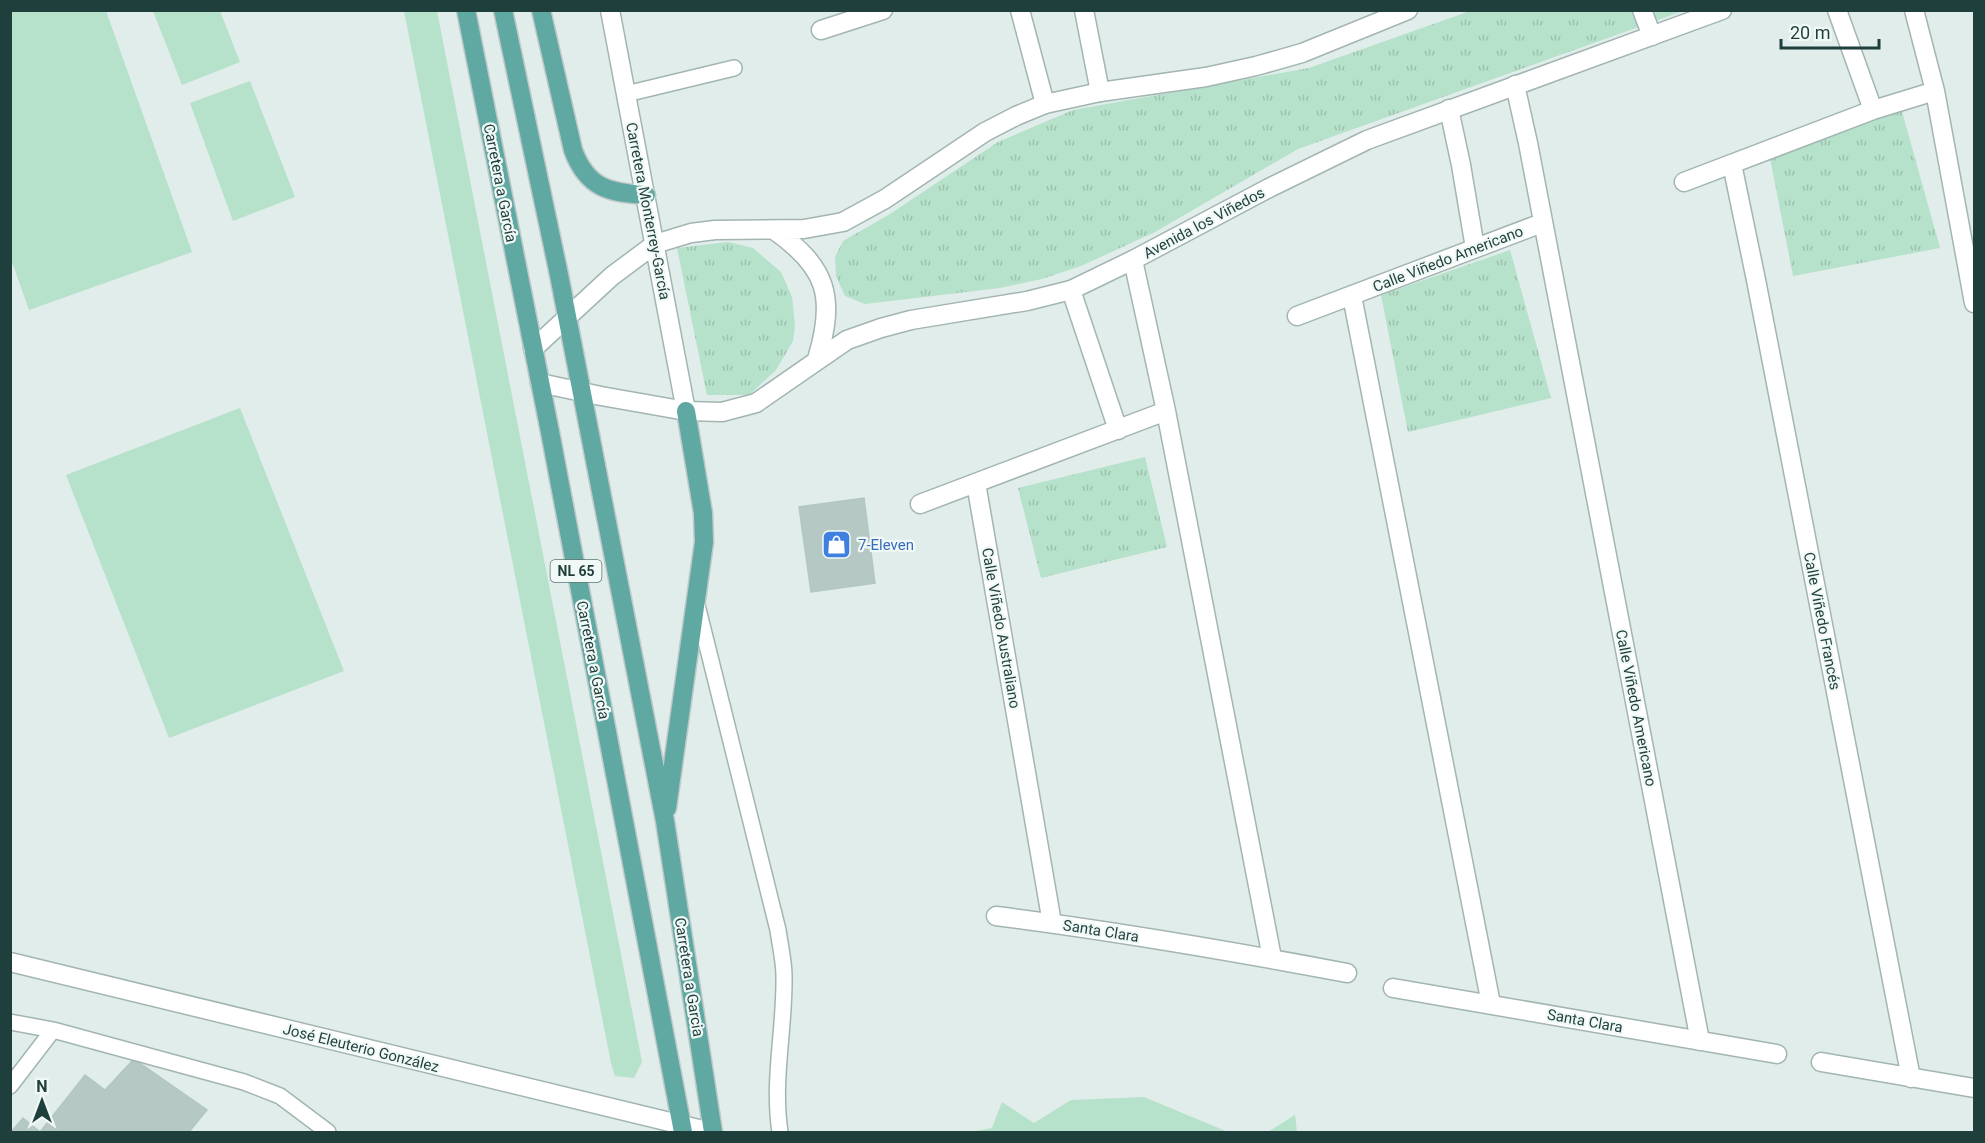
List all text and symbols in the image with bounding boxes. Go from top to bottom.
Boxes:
scale bar [1781,12,1878,50]
text: 20 m [1790,22,1830,43]
street label: Carretera Monterrey-García [622,121,674,301]
street label: Carretera a García [480,122,520,244]
street label: Avenida los Viñedos [1140,183,1268,263]
street label: Calle Viñedo Americano [1370,222,1526,296]
shop icon: 7-Eleven [821,529,853,561]
place label: 7-Eleven [858,536,914,554]
street label: Calle Viñedo Australiano [978,546,1024,710]
street label: Calle Viñedo Francés [1800,551,1844,691]
road number: NL 65 [550,560,602,582]
street label: Carretera a García [573,599,613,721]
street label: Calle Viñedo Americano [1612,628,1660,788]
street label: Carretera a Garcia [671,916,707,1038]
street label: Santa Clara [1062,916,1140,946]
street label: Santa Clara [1546,1005,1624,1037]
street label: José Eleuterio González [281,1020,441,1076]
north arrow [12,1071,72,1131]
text: N [36,1077,48,1096]

